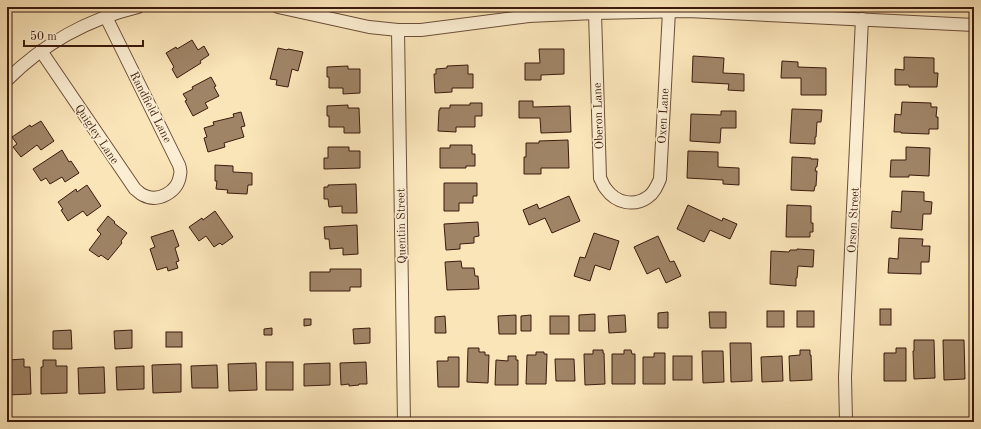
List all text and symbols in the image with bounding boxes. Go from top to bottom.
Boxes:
scale bar [24,22,143,48]
text: 50 m [30,30,57,43]
street label: Randfield Lane [127,70,173,145]
street label: Oberon Lane [592,82,606,150]
street label: Oxen Lane [657,87,671,144]
street label: Quigley Lane [72,103,121,167]
street label: Orson Street [846,187,862,253]
street label: Quentin Street [395,188,409,264]

